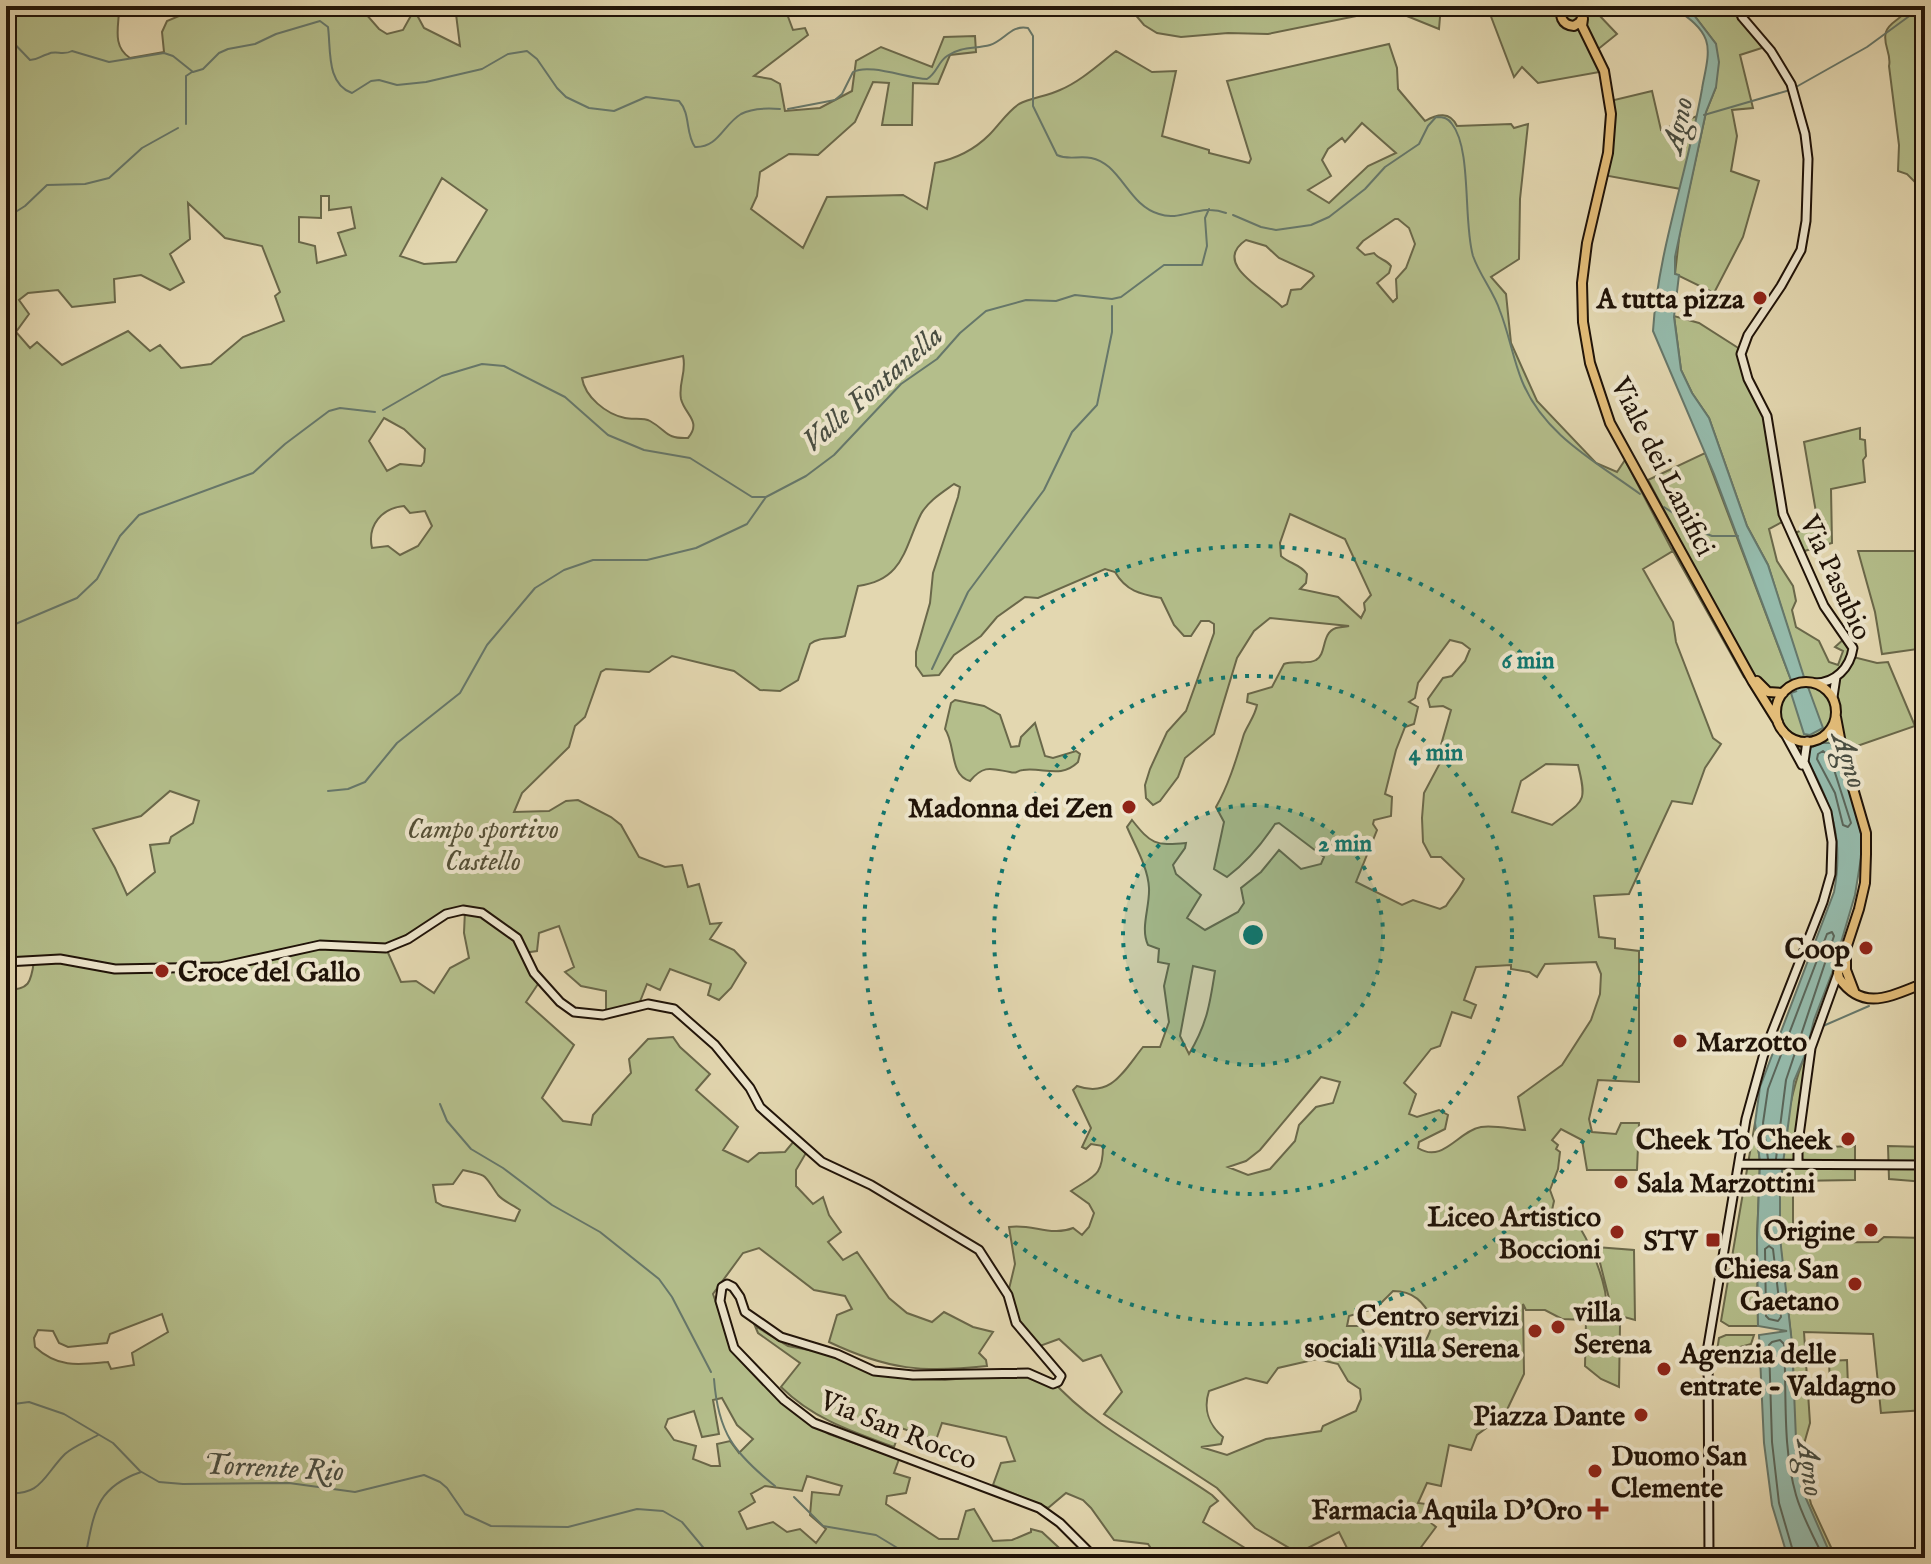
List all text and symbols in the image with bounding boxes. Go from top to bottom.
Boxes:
water label: Agno [1654,94,1703,160]
place label: A tutta pizza [1596,283,1745,318]
marker: A tutta pizza [1751,289,1769,307]
water label: Valle Fontanella [795,318,952,461]
street label: Viale dei Lanifici [1601,371,1722,562]
street label: Via Pasubio [1790,509,1879,646]
text: 6 min [1501,646,1555,677]
water label: Agno [1820,725,1875,793]
text: 4 min [1409,738,1464,769]
place label: Madonna dei Zen [908,792,1113,827]
marker: Madonna dei Zen [1120,798,1138,816]
park label: Campo sportivo Castello [407,813,559,880]
text: 2 min [1318,829,1372,860]
centre of rings [1239,921,1267,949]
place label: Coop [1785,933,1850,968]
marker: Coop [1857,939,1875,957]
place label: Croce del Gallo [178,956,360,991]
marker: Croce del Gallo [153,962,171,980]
place label: Marzotto [1696,1026,1807,1061]
marker: Marzotto [1671,1032,1689,1050]
place label: Cheek To Cheek [1636,1124,1833,1159]
marker: Cheek To Cheek [1839,1130,1857,1148]
place label: Sala Marzottini [1637,1167,1816,1202]
marker: Sala Marzottini [1612,1173,1630,1191]
place label: Liceo Artistico Boccioni [1427,1201,1602,1268]
place label: Origine [1764,1215,1855,1250]
marker: Origine [1862,1221,1880,1239]
marker: Liceo Artistico Boccioni [1608,1223,1626,1241]
place label: STV [1643,1225,1699,1260]
marker: STV [1704,1231,1722,1249]
place label: Chiesa San Gaetano [1714,1253,1839,1320]
marker: Chiesa San Gaetano [1846,1275,1864,1293]
place label: villa Serena [1573,1296,1652,1363]
place label: Centro servizi sociali Villa Serena [1304,1300,1520,1367]
marker: villa Serena [1549,1318,1567,1336]
marker: Centro servizi sociali Villa Serena [1526,1322,1544,1340]
place label: Agenzia delle entrate - Valdagno [1679,1338,1896,1405]
marker: Agenzia delle entrate - Valdagno [1655,1360,1673,1378]
street label: Via San Rocco [813,1383,982,1479]
place label: Piazza Dante [1473,1400,1625,1435]
marker: Piazza Dante [1632,1406,1650,1424]
water label: Agno [1786,1435,1832,1499]
place label: Duomo San Clemente [1611,1440,1747,1507]
water label: Torrente Rio [203,1446,345,1492]
marker: Duomo San Clemente [1586,1462,1604,1480]
place label: Farmacia Aquila D'Oro [1311,1494,1582,1529]
marker: Farmacia Aquila D'Oro [1589,1500,1607,1518]

